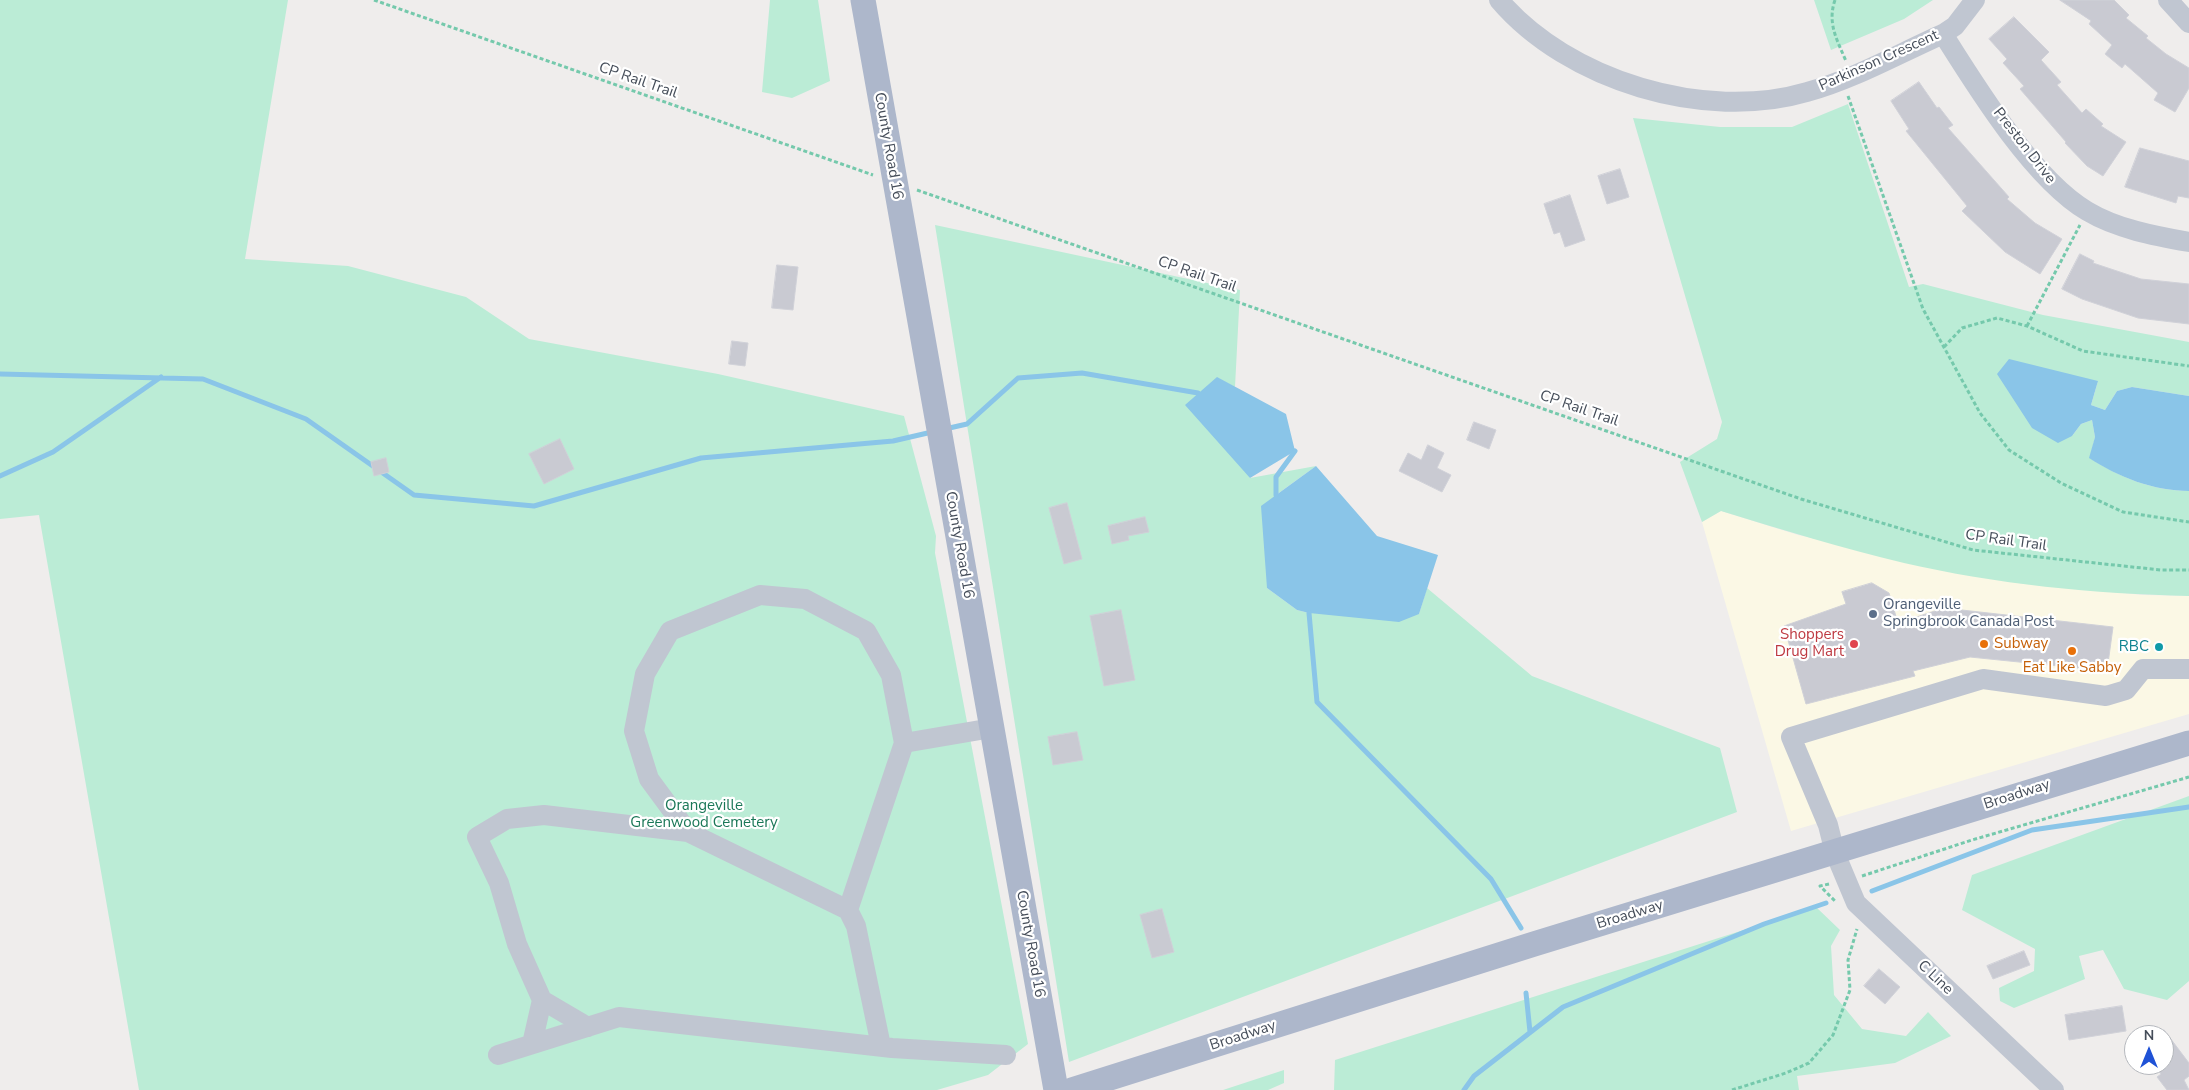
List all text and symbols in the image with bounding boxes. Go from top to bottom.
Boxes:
street label: Parkinson Crescent [1816,27,1942,95]
street label: CP Rail Trail [596,59,680,103]
street label: County Road 16 [870,91,906,201]
street label: Preston Drive [1989,105,2059,187]
street label: CP Rail Trail [1155,253,1239,297]
street label: CP Rail Trail [1537,387,1621,431]
street label: County Road 16 [941,490,977,600]
street label: CP Rail Trail [1964,526,2048,556]
place label: Orangeville Springbrook Canada Post [1883,596,2054,631]
marker: Orangeville Springbrook Canada Post [1867,608,1879,620]
place label: Shoppers Drug Mart [1775,626,1844,661]
place label: Subway [1994,635,2048,653]
marker: Shoppers Drug Mart [1848,638,1860,650]
marker: Subway [1978,638,1990,650]
place label: RBC [2119,638,2149,656]
marker: RBC [2153,641,2165,653]
marker: Eat Like Sabby [2066,645,2078,657]
place label: Eat Like Sabby [2023,659,2121,677]
street label: Broadway [1982,776,2052,814]
park label: Orangeville Greenwood Cemetery [630,797,778,832]
street label: County Road 16 [1012,889,1048,999]
street label: Broadway [1595,896,1665,934]
street label: C Line [1913,957,1957,999]
street label: Broadway [1208,1017,1278,1055]
north arrow [2124,1025,2174,1075]
text: N [2144,1026,2154,1045]

